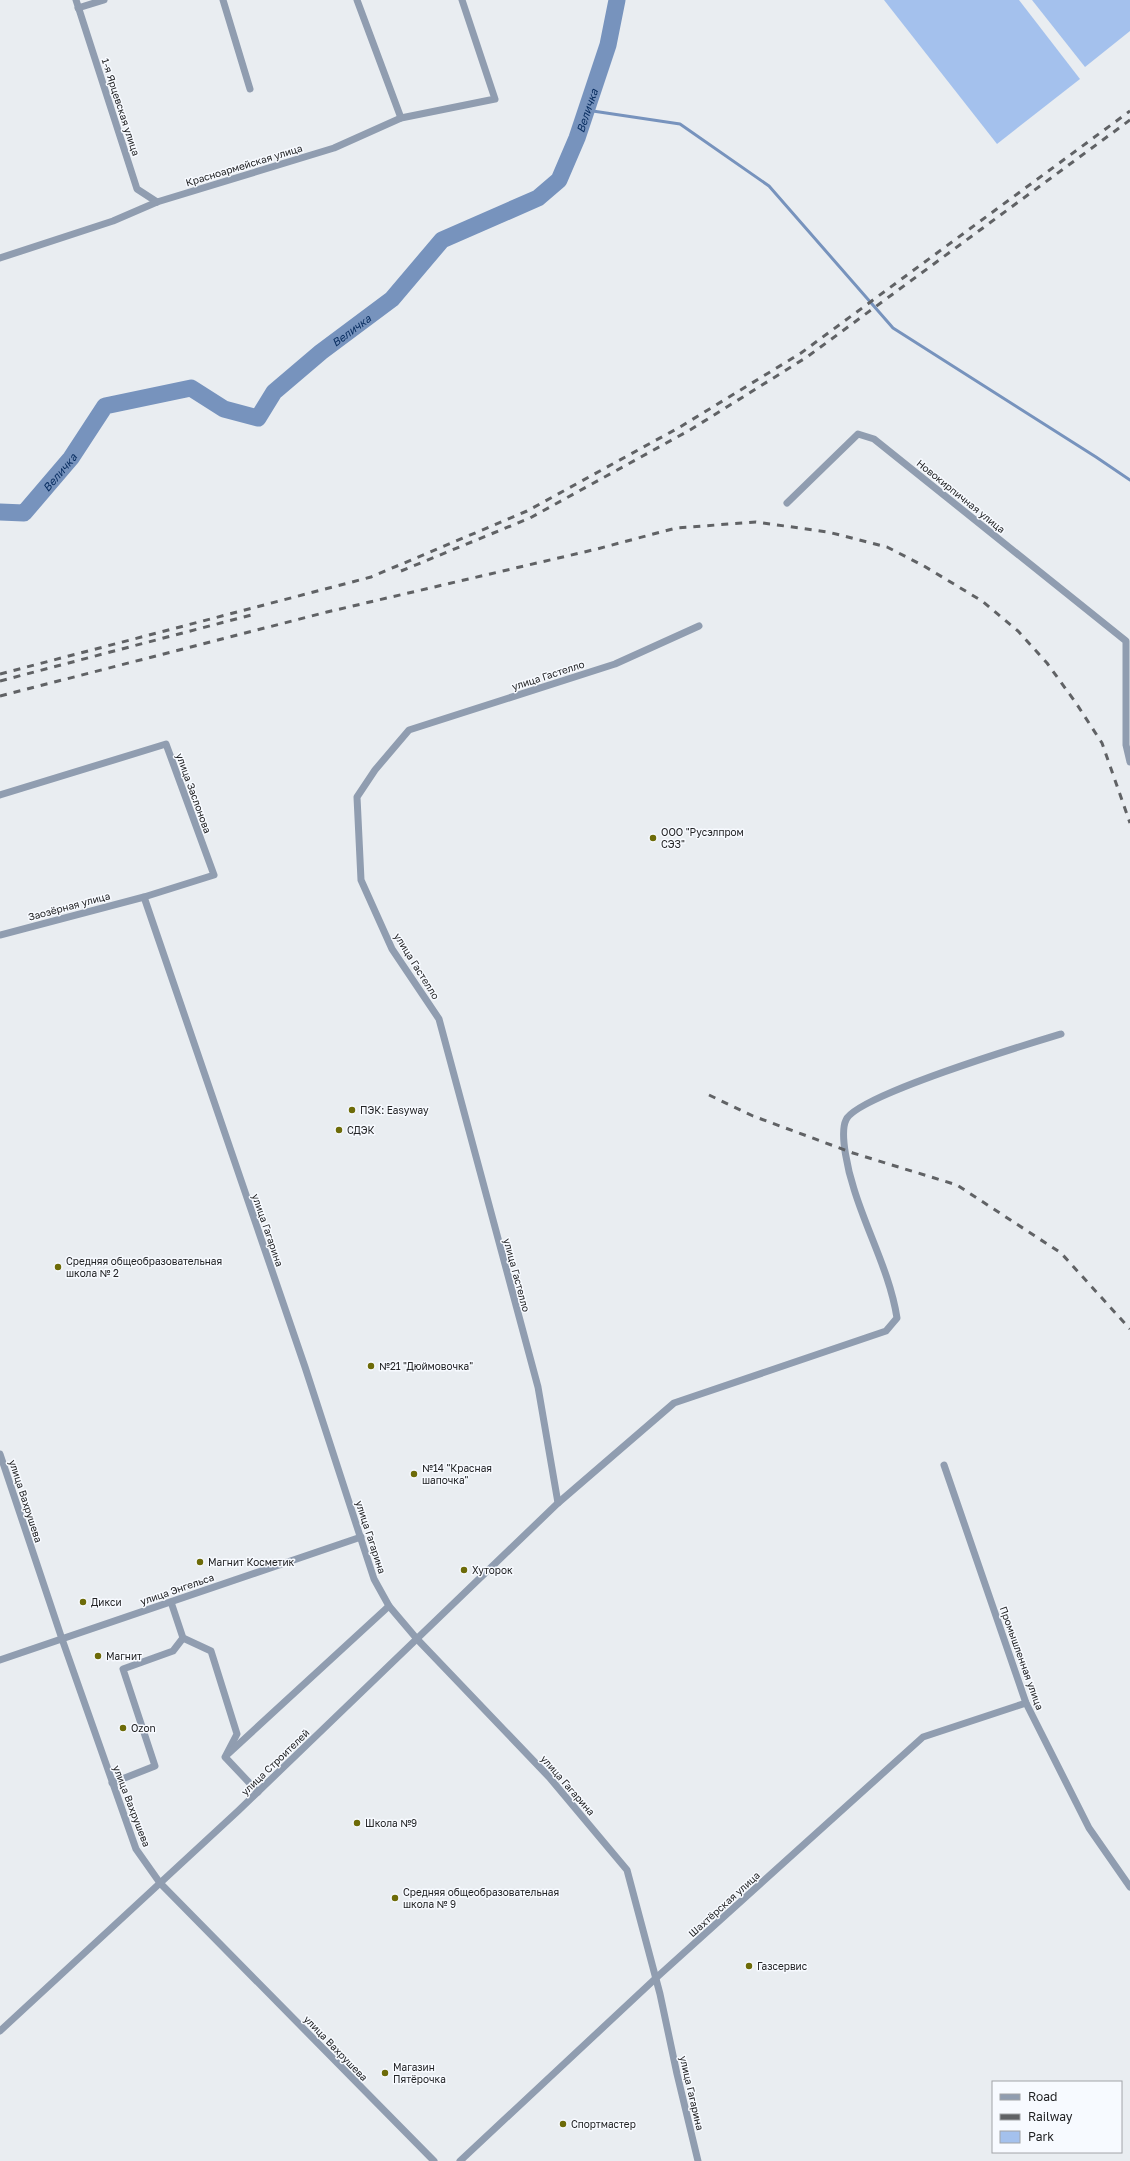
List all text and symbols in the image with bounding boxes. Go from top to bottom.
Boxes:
street label: 1-я Ярцевская улица [100,57,142,157]
water label: Величка [573,86,600,134]
street label: Красноармейская улица [184,142,304,188]
water label: Величка [329,311,373,349]
water label: Величка [39,450,79,493]
street label: Новокирпичная улица [914,457,1008,535]
street label: улица Гастелло [510,658,586,692]
street label: улица Заслонова [174,751,214,835]
place label: ООО "Русэлпром СЭЗ" [661,826,744,850]
marker: ООО "Русэлпром СЭЗ" [648,833,658,843]
street label: Заозёрная улица [27,889,111,923]
street label: улица Гастелло [392,931,442,1001]
place label: ПЭК: Easyway [360,1104,429,1116]
marker: ПЭК: Easyway [347,1105,357,1115]
place label: СДЭК [347,1124,375,1136]
marker: СДЭК [334,1125,344,1135]
street label: улица Гагарина [250,1192,286,1268]
street label: улица Гастелло [501,1237,533,1313]
place label: Средняя общеобразовательная школа № 2 [66,1255,222,1279]
marker: Средняя общеобразовательная школа № 2 [53,1262,63,1272]
place label: №21 "Дюймовочка" [379,1360,473,1372]
marker: №21 "Дюймовочка" [366,1361,376,1371]
street label: улица Вахрушева [7,1458,45,1544]
place label: №14 "Красная шапочка" [422,1462,492,1486]
marker: №14 "Красная шапочка" [409,1469,419,1479]
street label: улица Гагарина [354,1499,388,1575]
place label: Магнит Косметик [208,1556,295,1568]
marker: Магнит Косметик [195,1557,205,1567]
place label: Хуторок [472,1564,513,1576]
marker: Хуторок [459,1565,469,1575]
street label: улица Энгельса [139,1571,215,1607]
place label: Дикси [91,1596,122,1608]
marker: Дикси [78,1597,88,1607]
street label: Промышленная улица [998,1605,1046,1711]
place label: Магнит [106,1650,142,1662]
marker: Магнит [93,1651,103,1661]
place label: Ozon [131,1722,156,1734]
marker: Ozon [118,1723,128,1733]
street label: улица Строителей [238,1726,312,1798]
street label: улица Гагарина [539,1752,597,1818]
street label: улица Вахрушева [111,1764,153,1848]
place label: Школа №9 [365,1817,417,1829]
marker: Школа №9 [352,1818,362,1828]
street label: Шахтёрская улица [686,1869,762,1939]
place label: Средняя общеобразовательная школа № 9 [403,1886,559,1910]
marker: Средняя общеобразовательная школа № 9 [390,1893,400,1903]
place label: Газсервис [757,1960,808,1972]
marker: Газсервис [744,1961,754,1971]
street label: улица Вахрушева [302,2013,370,2083]
street label: улица Гагарина [678,2055,706,2131]
place label: Магазин Пятёрочка [393,2061,446,2085]
marker: Магазин Пятёрочка [380,2068,390,2078]
legend [992,2081,1122,2153]
text: Road [1028,2089,1057,2104]
text: Railway [1028,2109,1073,2124]
place label: Спортмастер [571,2118,636,2130]
marker: Спортмастер [558,2119,568,2129]
text: Park [1028,2129,1054,2144]

